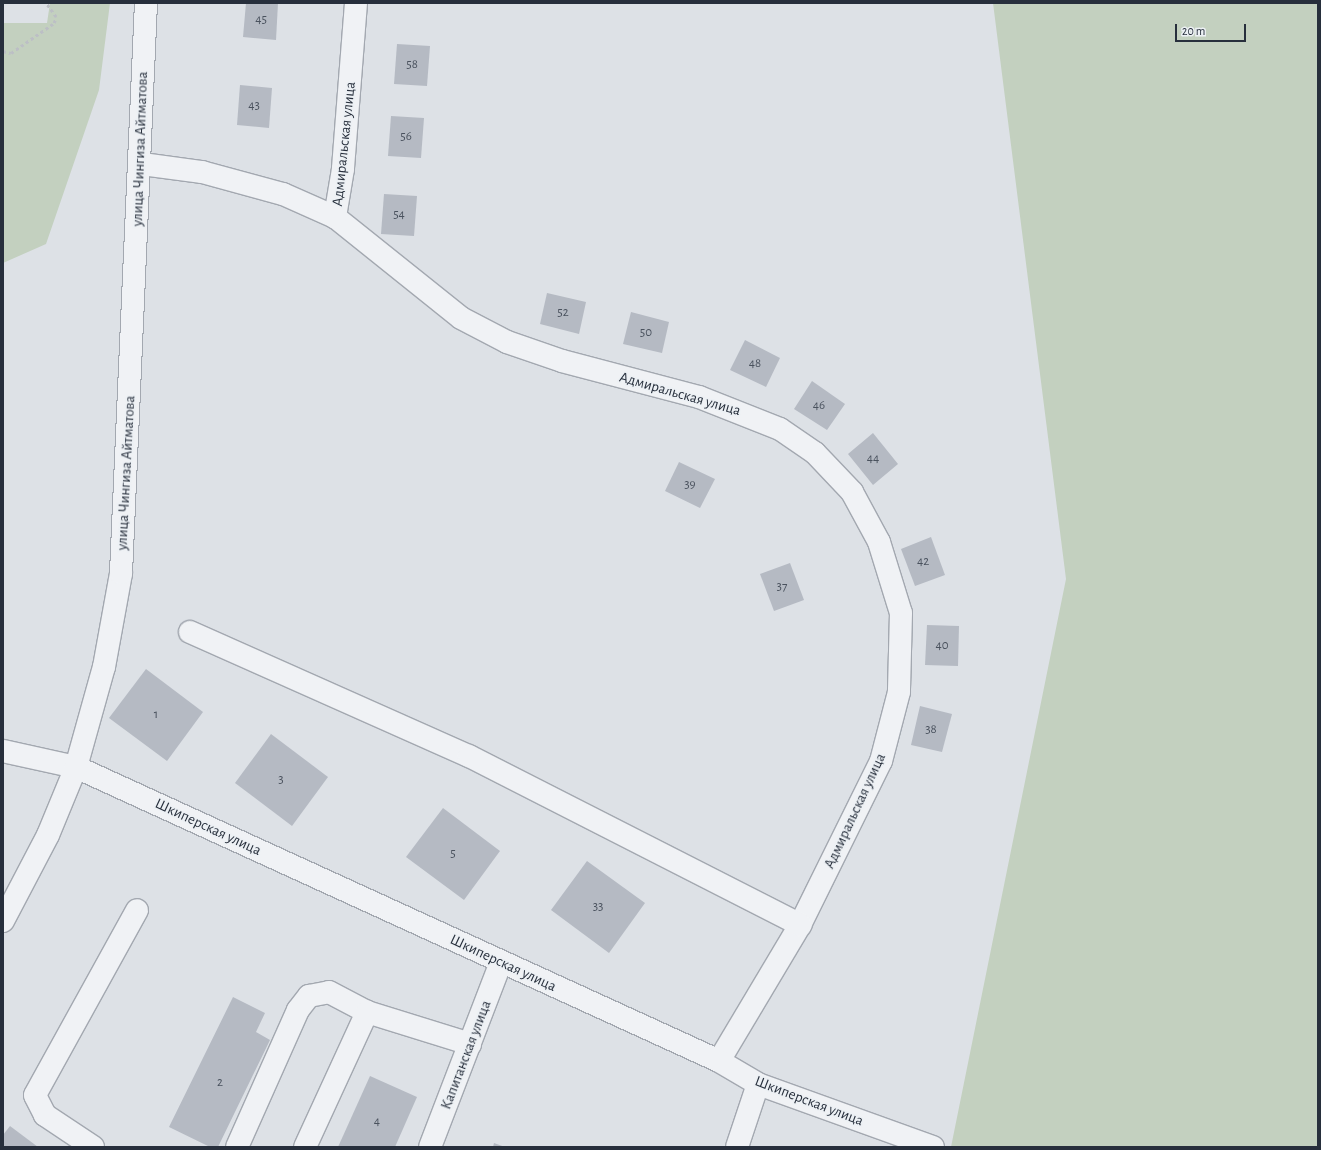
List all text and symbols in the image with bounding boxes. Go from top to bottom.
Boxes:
house number: 45 [255,12,267,28]
scale bar [1177,16,1248,42]
text: 20 m [1182,25,1205,37]
house number: 58 [406,57,418,73]
street label: улица Чингиза Айтматова [128,71,152,227]
street label: Адмиральская улица [328,81,360,207]
house number: 43 [248,98,260,114]
house number: 56 [400,129,412,145]
house number: 54 [393,207,405,223]
house number: 52 [557,305,569,321]
house number: 50 [640,325,652,341]
house number: 48 [749,356,761,372]
street label: Адмиральская улица [617,368,743,420]
street label: улица Чингиза Айтматова [113,395,139,551]
house number: 46 [813,398,825,414]
house number: 44 [867,451,879,467]
house number: 39 [684,477,696,493]
house number: 42 [917,554,929,570]
house number: 37 [777,579,787,595]
house number: 40 [935,638,949,654]
house number: 1 [154,707,158,723]
house number: 38 [925,722,937,738]
street label: Адмиральская улица [820,750,890,872]
house number: 3 [278,772,284,788]
street label: Шкиперская улица [152,794,264,860]
house number: 5 [450,846,456,862]
house number: 33 [593,899,603,915]
street label: Шкиперская улица [447,930,559,996]
street label: Капитанская улица [437,998,495,1112]
street label: Шкиперская улица [752,1072,866,1130]
house number: 2 [217,1075,223,1091]
house number: 4 [374,1114,380,1130]

